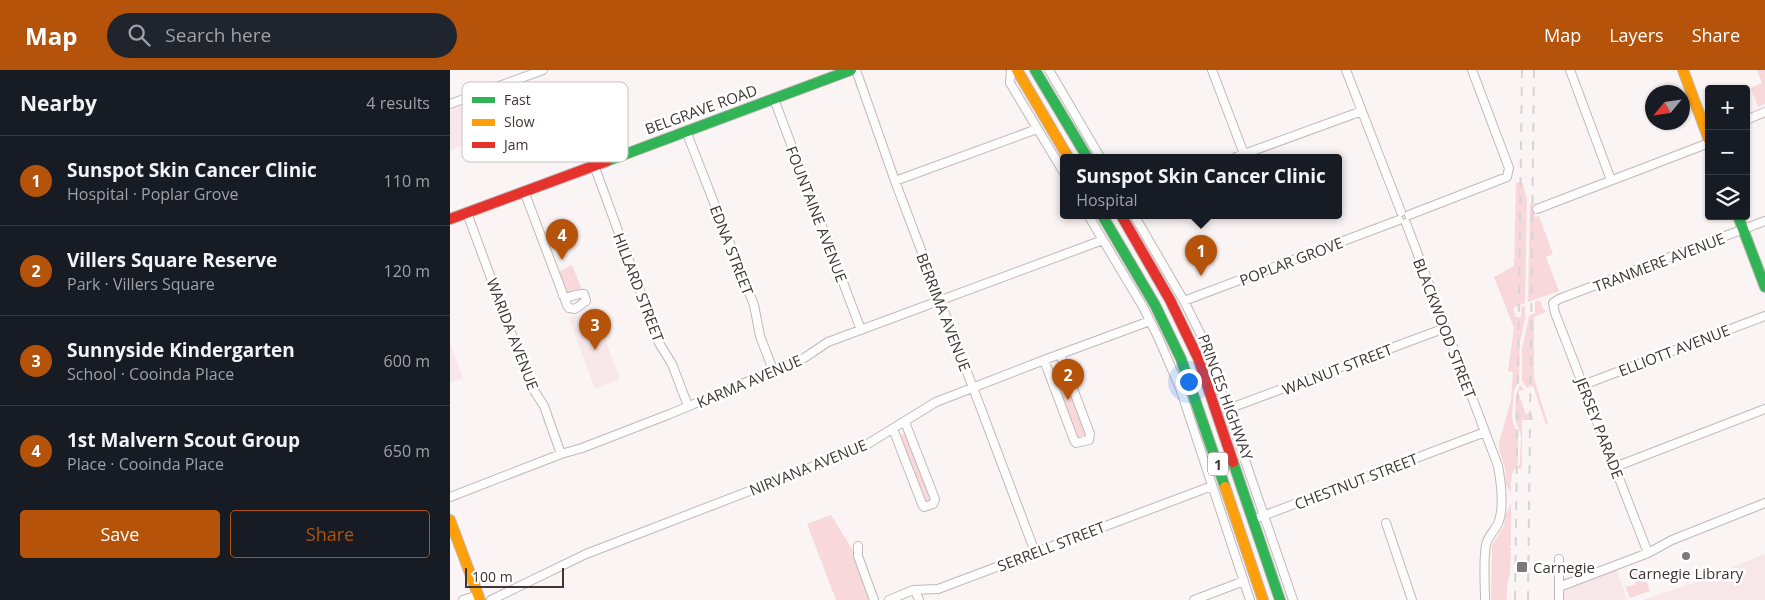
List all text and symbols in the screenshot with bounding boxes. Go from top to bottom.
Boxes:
search box [107,13,457,58]
text: Map [25,19,77,52]
icon: search [125,21,153,49]
text: Search here [165,22,271,48]
text: Map [1544,23,1581,47]
text: Layers [1609,23,1664,47]
text: Share [1692,23,1740,47]
street label: BELGRAVE ROAD [642,79,760,139]
legend [462,82,628,162]
north arrow [1645,85,1690,130]
map controls [1705,85,1750,220]
button: + [1705,85,1750,130]
text: Nearby [20,89,97,117]
text: Fast [504,90,531,109]
text: 4 results [366,92,430,114]
text: Slow [504,112,535,131]
button: − [1705,130,1750,175]
text: Jam [502,135,529,154]
street label: FOUNTAINE AVENUE [782,143,852,285]
popup [1060,154,1342,219]
text: Sunspot Skin Cancer Clinic [67,157,317,183]
text: Sunspot Skin Cancer Clinic [1076,163,1326,189]
text: 1 [31,170,41,192]
text: 110 m [384,170,430,192]
button: layers [1705,175,1750,220]
text: Hospital · Poplar Grove [67,183,238,205]
text: Hospital [1076,189,1138,211]
street label: EDNA STREET [706,202,759,298]
pin: 4 [546,219,578,260]
street label: TRANMERE AVENUE [1591,228,1727,296]
street label: HILLARD STREET [609,230,669,345]
street label: POPLAR GROVE [1236,232,1346,290]
pin: 1 [1185,235,1217,276]
text: Villers Square Reserve [67,247,277,273]
street label: BERRIMA AVENUE [912,250,976,374]
street label: BLACKWOOD STREET [1409,255,1481,401]
text: 2 [31,260,41,282]
text: 120 m [384,260,430,282]
text: Park · Villers Square [67,273,215,295]
street label: WARIDA AVENUE [482,275,544,393]
pin: 3 [579,309,611,350]
street label: ELLIOTT AVENUE [1616,320,1732,380]
street label: PRINCES HIGHWAY [1194,331,1258,463]
text: Sunnyside Kindergarten [67,337,295,363]
street label: WALNUT STREET [1279,339,1396,399]
text: 3 [31,350,41,372]
text: 600 m [384,350,430,372]
street label: KARMA AVENUE [693,350,805,412]
pin: 2 [1052,359,1084,400]
text: School · Cooinda Place [67,363,234,385]
your location [1176,369,1202,395]
street label: JERSEY PARADE [1571,373,1628,482]
text: 1st Malvern Scout Group [67,427,300,453]
street label: NIRVANA AVENUE [746,434,870,500]
text: 4 [31,440,41,462]
text: 650 m [384,440,430,462]
street label: CHESTNUT STREET [1292,448,1421,514]
road number: 1 [1208,452,1228,476]
text: Place · Cooinda Place [67,453,224,475]
button: Save [20,510,220,558]
button: Share [230,510,430,558]
street label: SERRELL STREET [994,516,1108,576]
marker: Carnegie Library [1680,550,1692,562]
place label: Carnegie [1533,557,1595,577]
marker: Carnegie [1515,560,1529,574]
place label: Carnegie Library [1629,563,1744,583]
scale bar [465,565,564,588]
text: 100 m [472,567,513,586]

